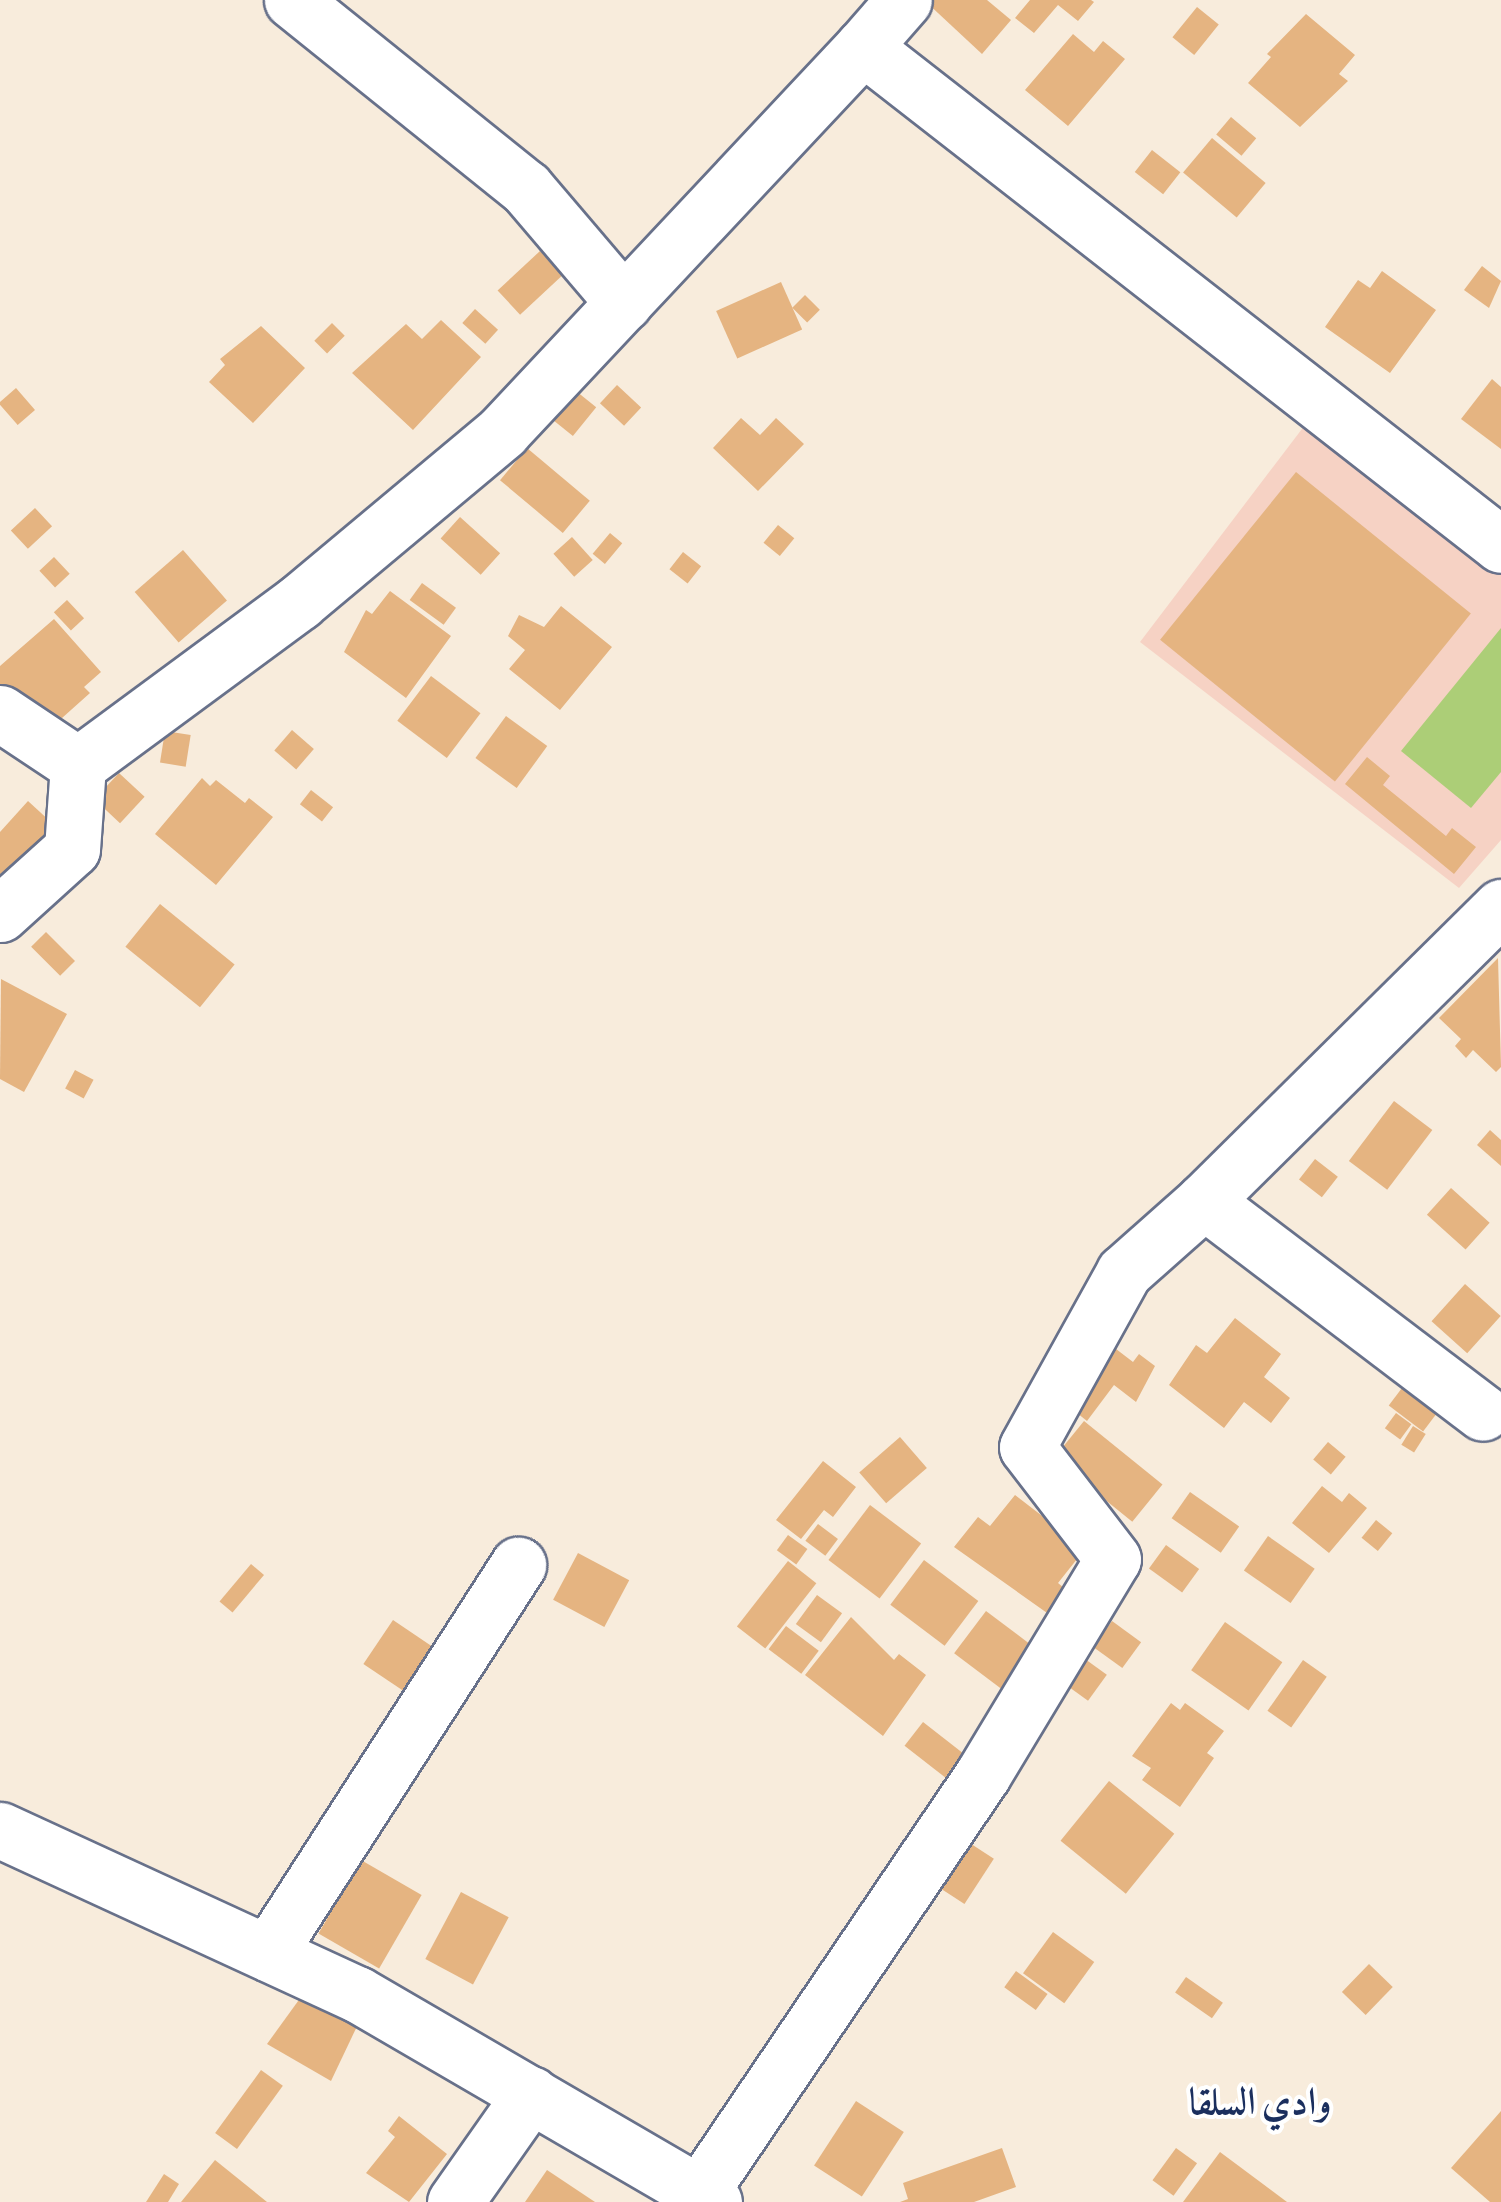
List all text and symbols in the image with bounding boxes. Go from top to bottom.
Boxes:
district label: وادي السلقا [1189,2080,1331,2126]

